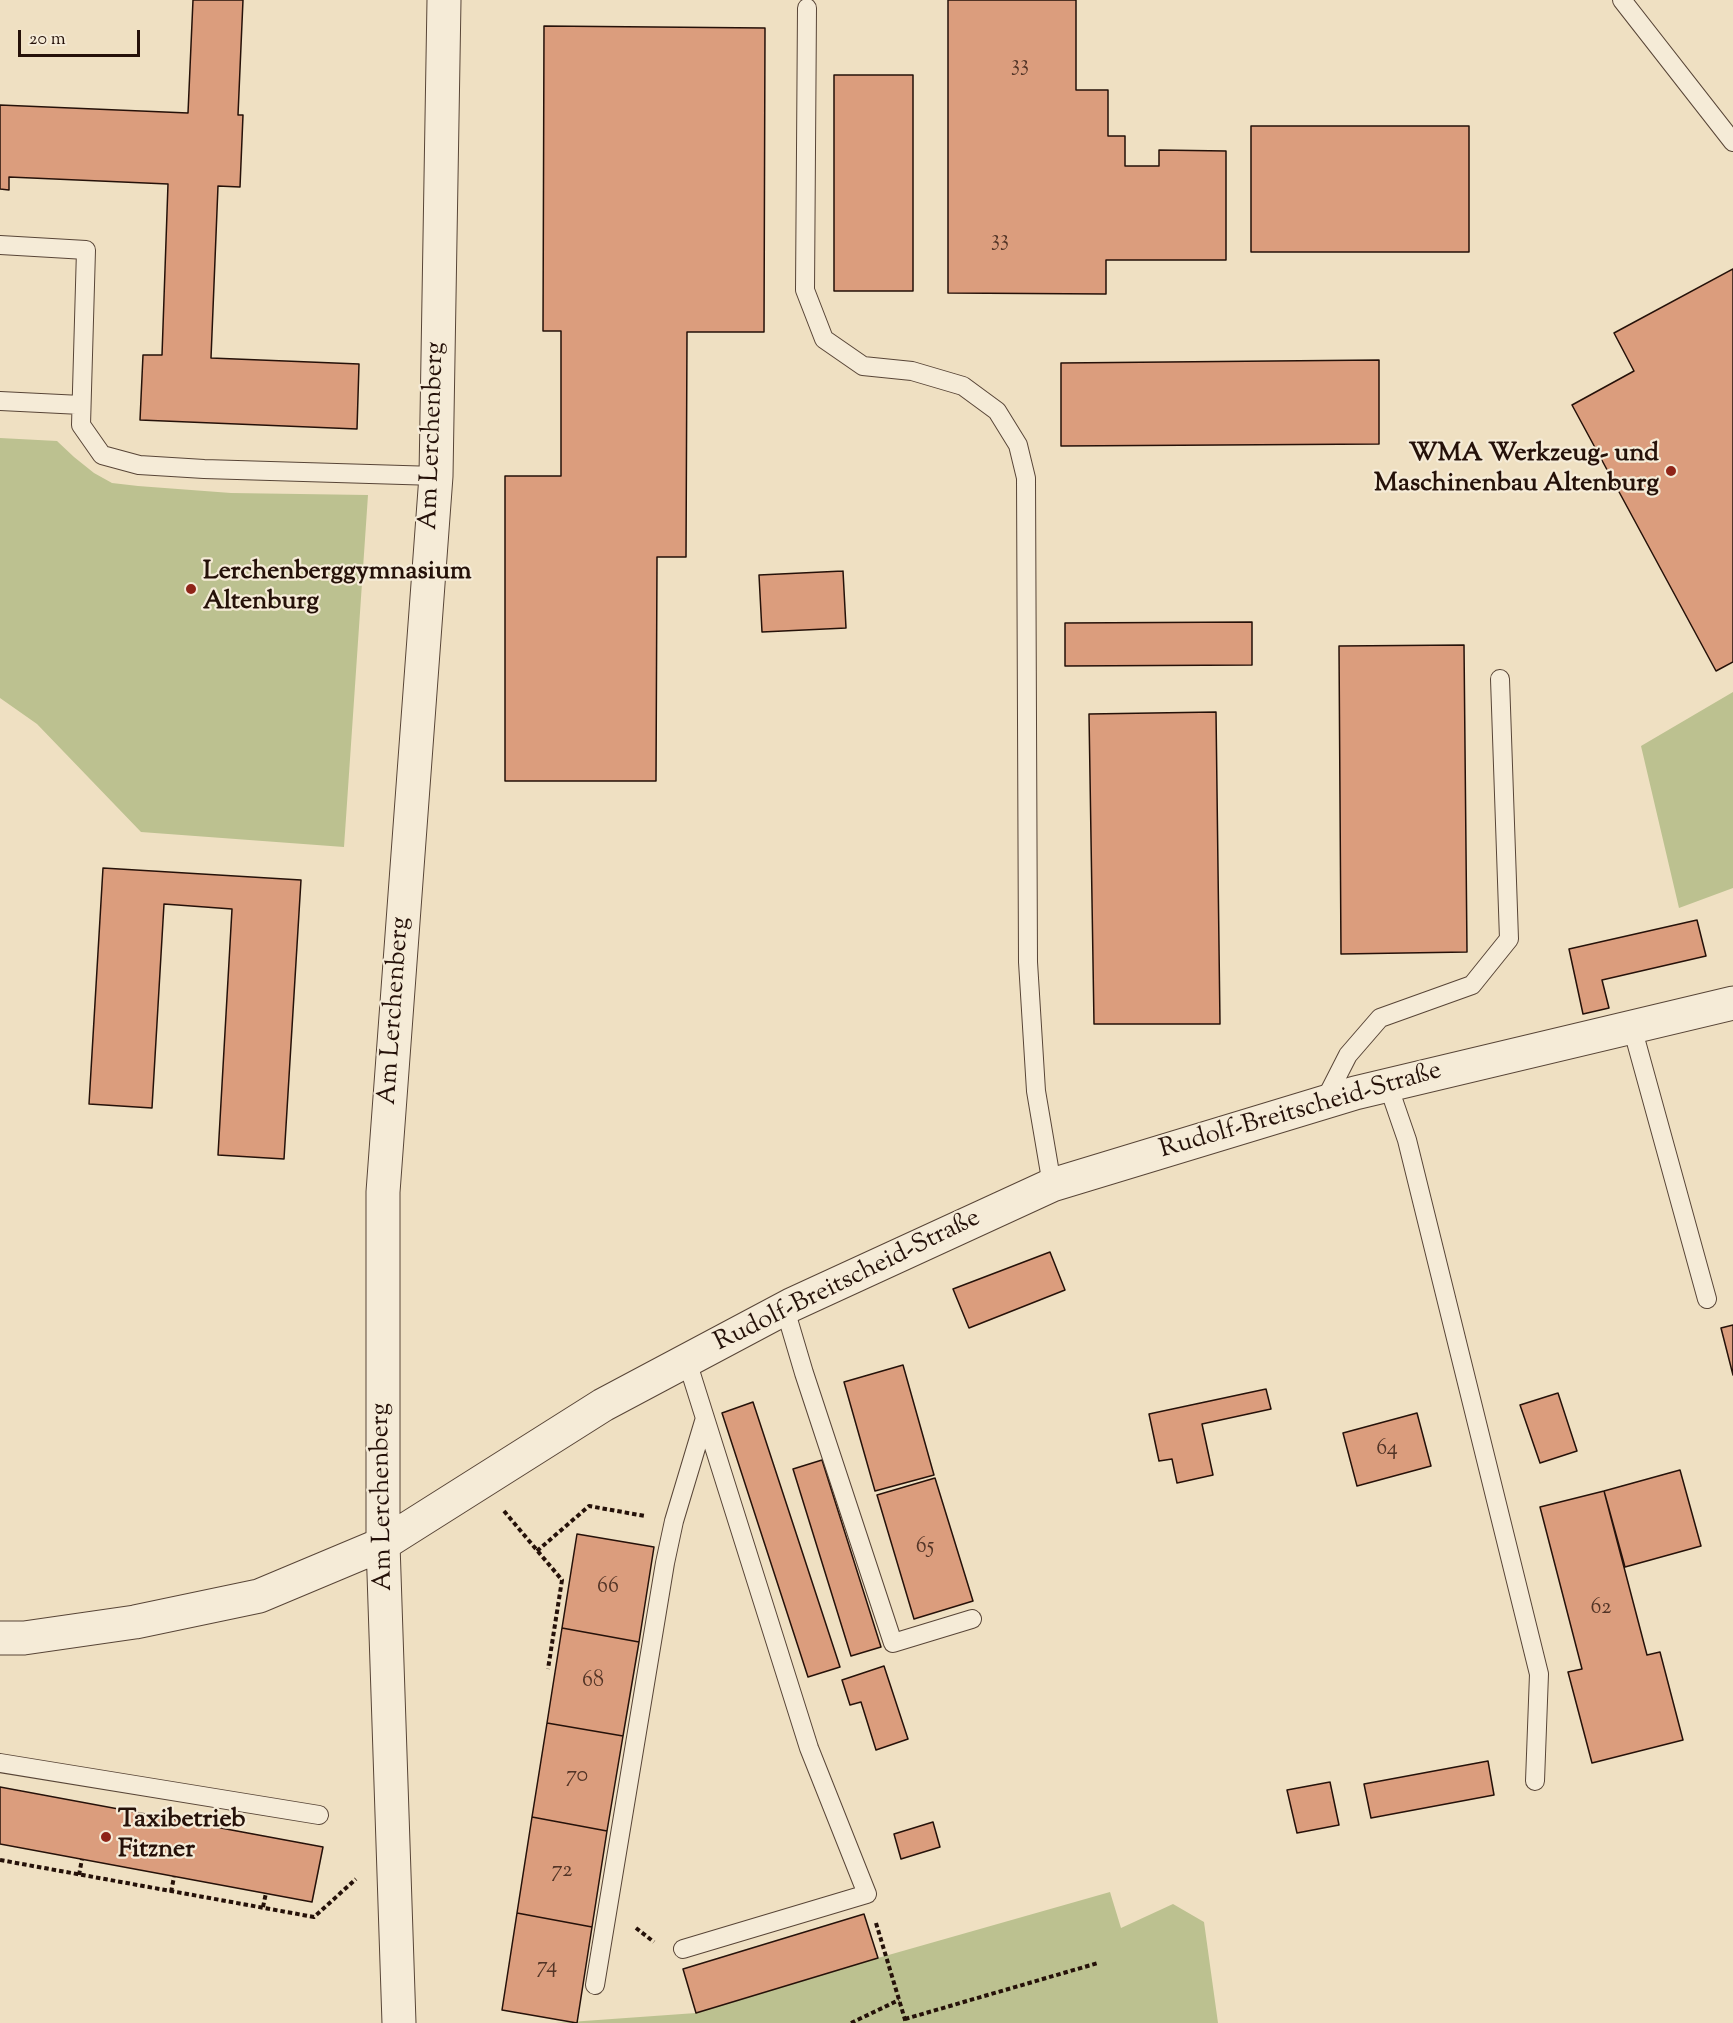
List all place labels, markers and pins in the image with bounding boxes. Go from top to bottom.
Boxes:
place label: WMA Werkzeug- und Maschinenbau Altenburg [1374,440,1659,502]
marker: WMA Werkzeug- und Maschinenbau Altenburg [1664,464,1678,478]
place label: Lerchenberggymnasium Altenburg [203,558,471,620]
marker: Lerchenberggymnasium Altenburg [184,582,198,596]
place label: Taxibetrieb Fitzner [118,1806,246,1868]
marker: Taxibetrieb Fitzner [99,1830,113,1844]

